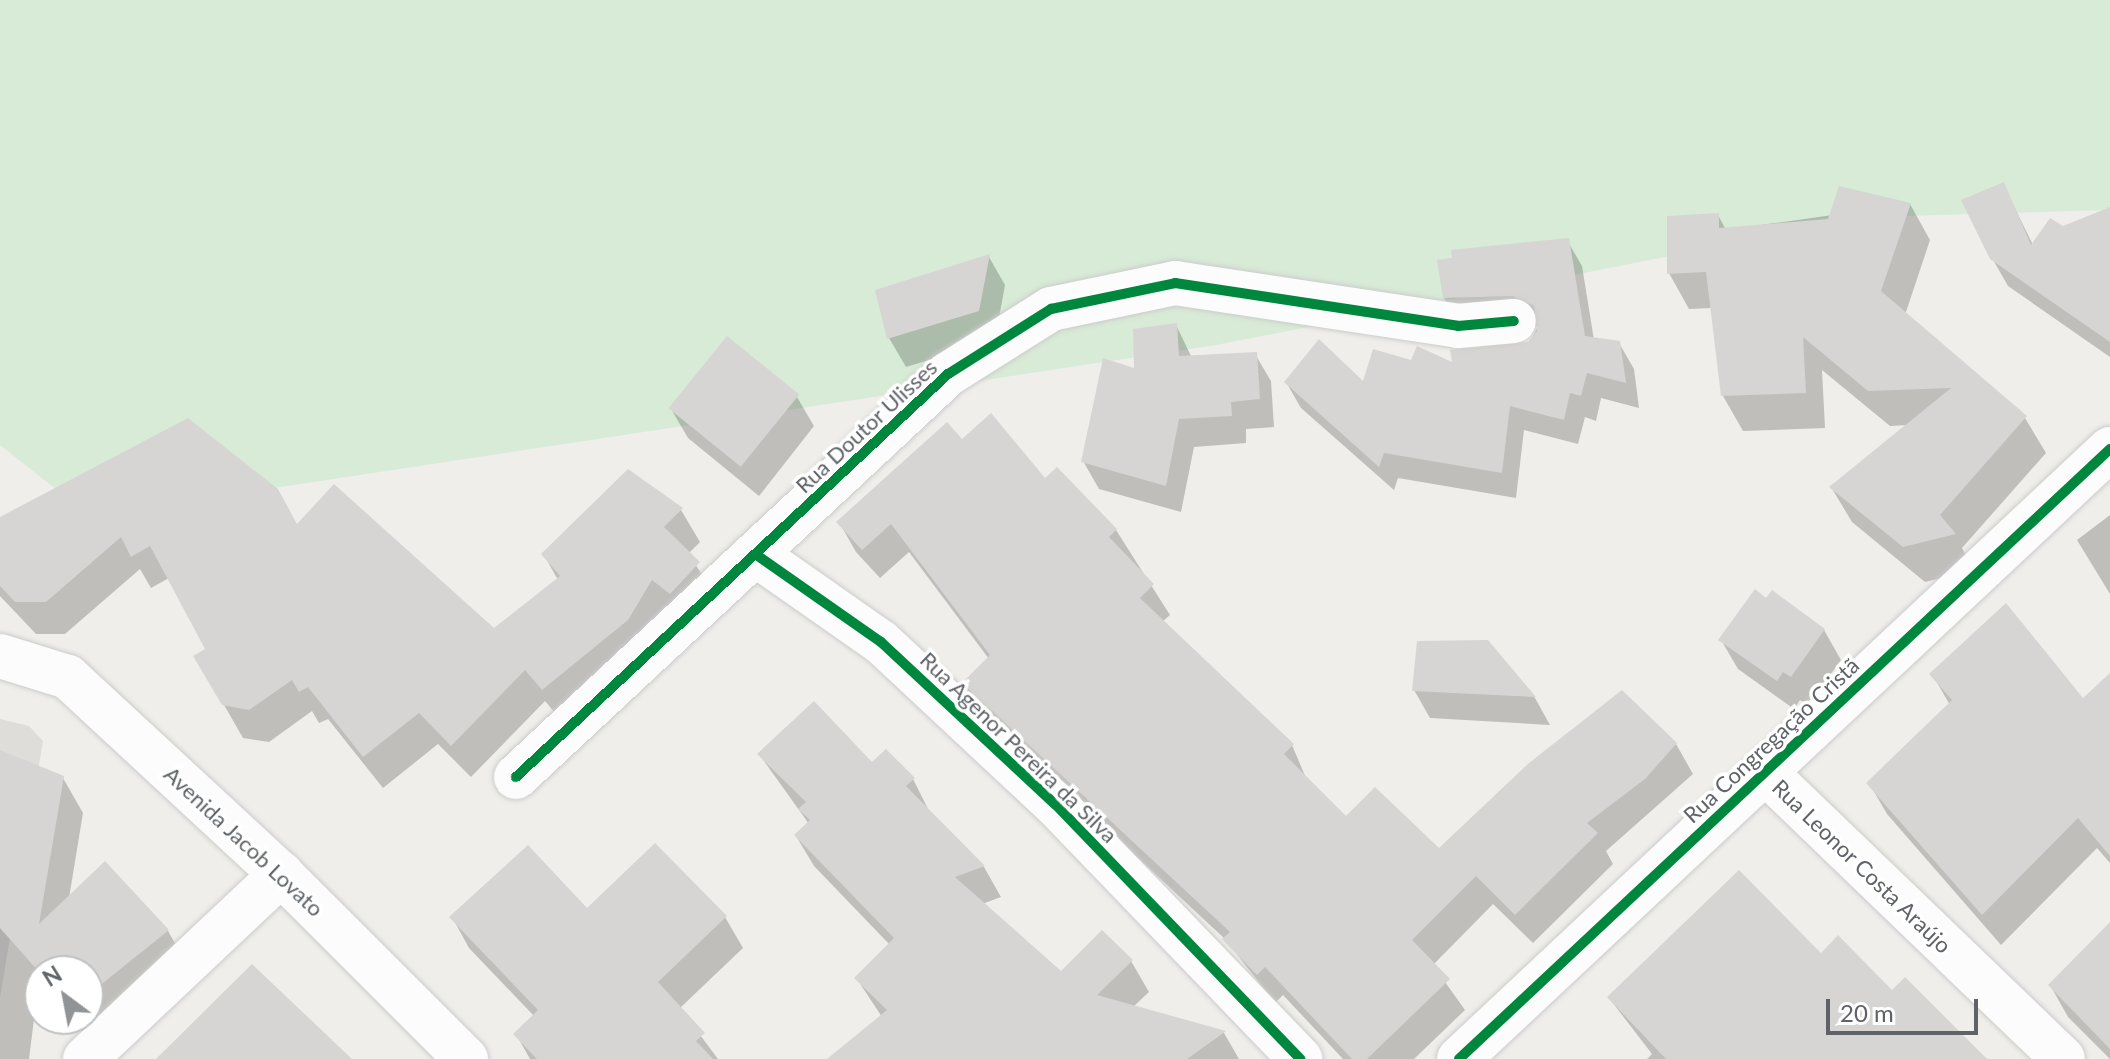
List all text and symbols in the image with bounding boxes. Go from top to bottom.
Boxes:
street label: Rua Doutor Ulisses [790,354,942,498]
street label: Rua Agenor Pereira da Silva [915,646,1123,848]
street label: Rua Congregação Cristã [1678,652,1864,828]
street label: Avenida Jacob Lovato [159,760,329,922]
street label: Rua Leonor Costa Araújo [1767,773,1957,959]
north arrow [24,955,104,1035]
text: N [38,960,66,992]
scale bar [1830,983,1982,1033]
text: 20 m [1840,998,1894,1027]

